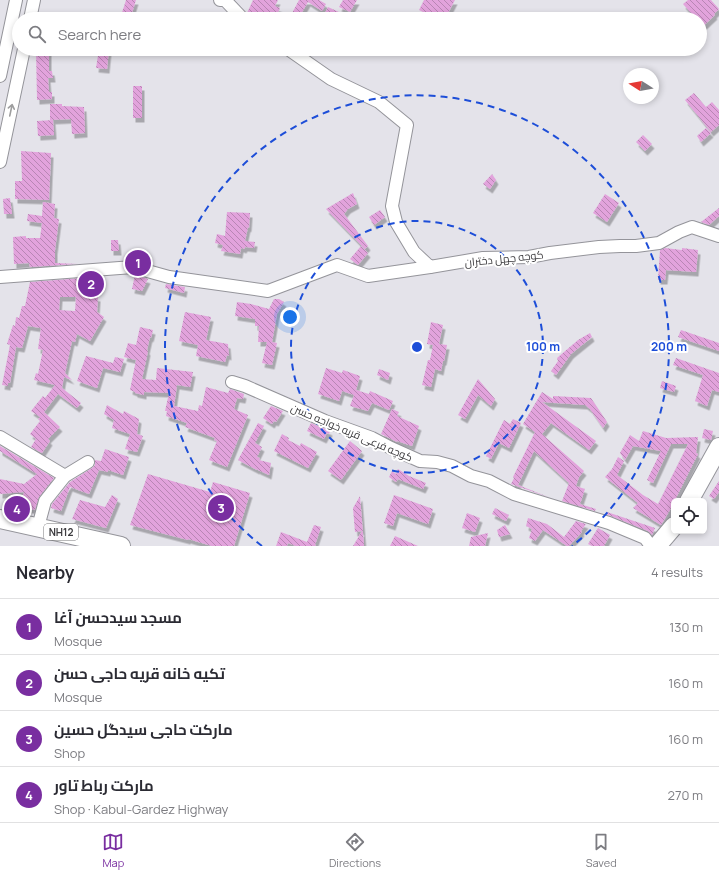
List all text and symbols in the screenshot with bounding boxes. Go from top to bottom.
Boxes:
search box [12,12,707,56]
icon: search [26,23,48,45]
text: Search here [58,24,141,45]
north arrow [623,68,659,104]
one-way arrow [7,104,15,117]
street label: کوچه چهل دختران [464,246,544,270]
pin: 1 [125,248,151,278]
pin: 2 [78,269,104,299]
your location [280,307,300,327]
text: 100 m [526,338,560,355]
text: 200 m [651,338,687,355]
centre of rings [410,340,424,354]
street label: کوچه فرعی قریه خواجه حسن [289,400,415,465]
pin: 3 [208,493,234,523]
pin: 4 [4,494,30,524]
map controls [671,498,707,534]
button: locate [671,498,707,534]
road number: NH12 [44,524,78,540]
text: Nearby [16,561,74,584]
text: 4 results [651,563,703,581]
text: مسجد سیدحسن آغا [54,607,182,628]
text: 1 [26,618,32,636]
text: 130 m [669,618,703,636]
text: Mosque [54,632,102,650]
text: تکیه خانه قریه حاجی حسن [54,663,225,684]
text: 2 [25,674,33,692]
text: 160 m [668,674,703,692]
text: Mosque [54,688,102,706]
text: مارکت حاجی سیدگل حسین [54,719,233,740]
text: 3 [25,730,33,748]
text: 160 m [668,730,703,748]
text: Shop [54,744,85,762]
text: مارکت رباط تاور [54,775,154,796]
text: 4 [25,786,33,804]
text: 270 m [668,786,703,804]
text: Shop · Kabul-Gardez Highway [54,800,228,818]
tab: Map [102,831,124,870]
tab: Directions [329,831,381,870]
tab: Saved [586,831,617,870]

